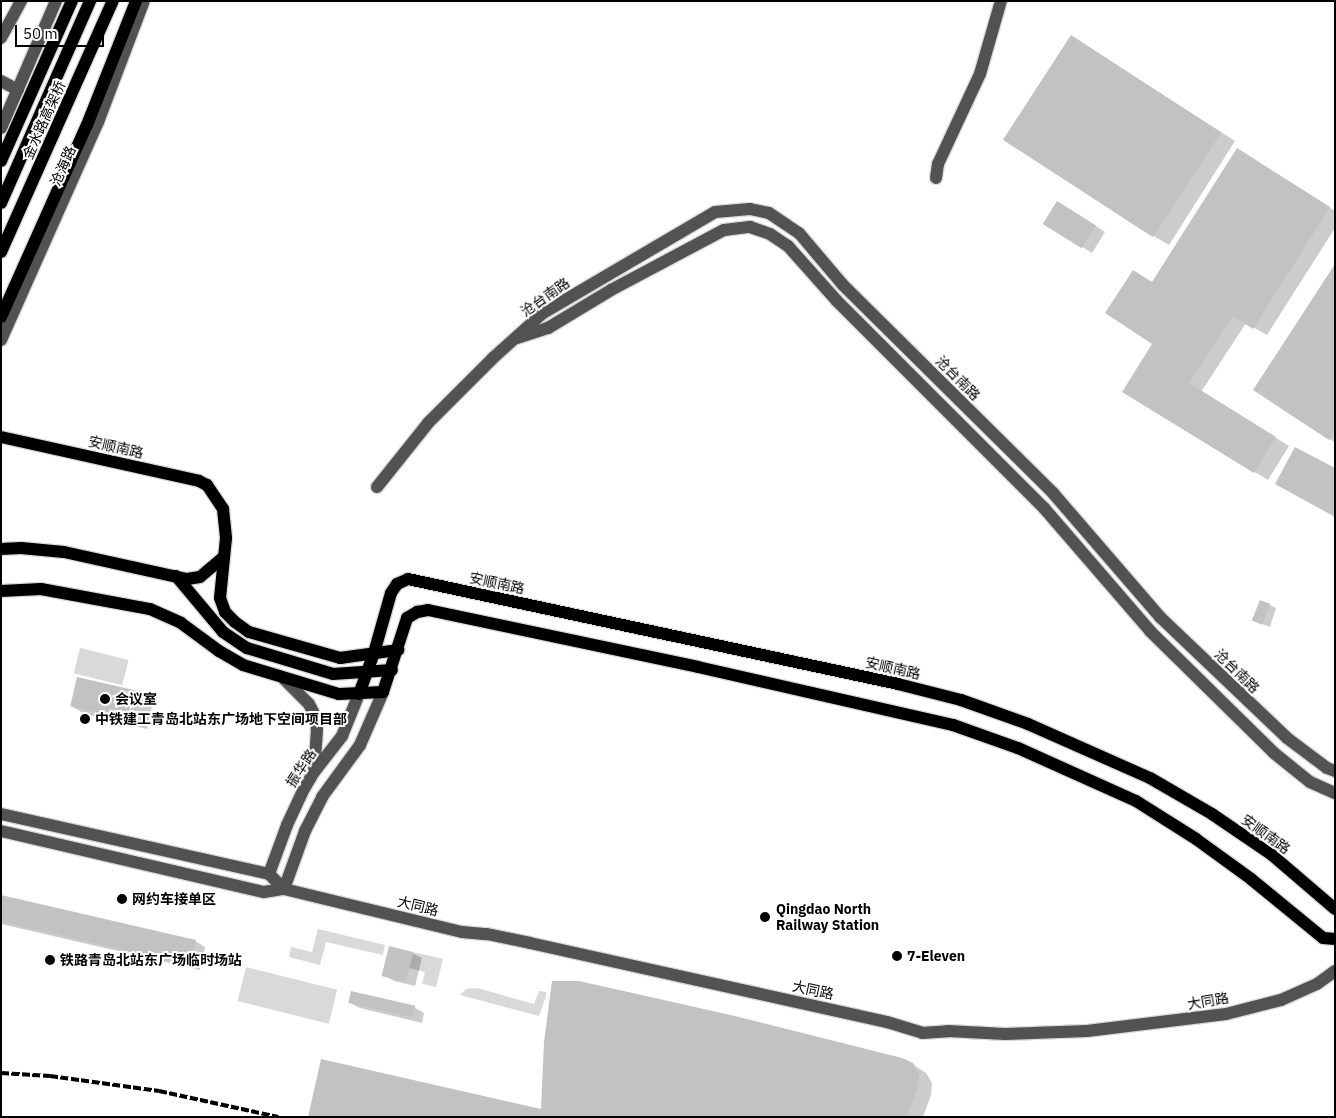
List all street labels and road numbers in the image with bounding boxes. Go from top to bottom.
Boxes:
street label: 金水路高架桥 [19,78,69,162]
street label: 沧海路 [47,143,79,189]
street label: 沧台南路 [517,274,573,320]
street label: 沧台南路 [932,352,984,404]
street label: 安顺南路 [87,433,145,461]
street label: 安顺南路 [468,569,526,597]
street label: 沧台南路 [1211,646,1263,696]
street label: 安顺南路 [864,654,922,682]
street label: 振华路 [283,746,319,790]
street label: 安顺南路 [1238,811,1294,857]
street label: 大同路 [396,893,440,919]
street label: 大同路 [791,977,835,1003]
street label: 大同路 [1186,989,1230,1013]

